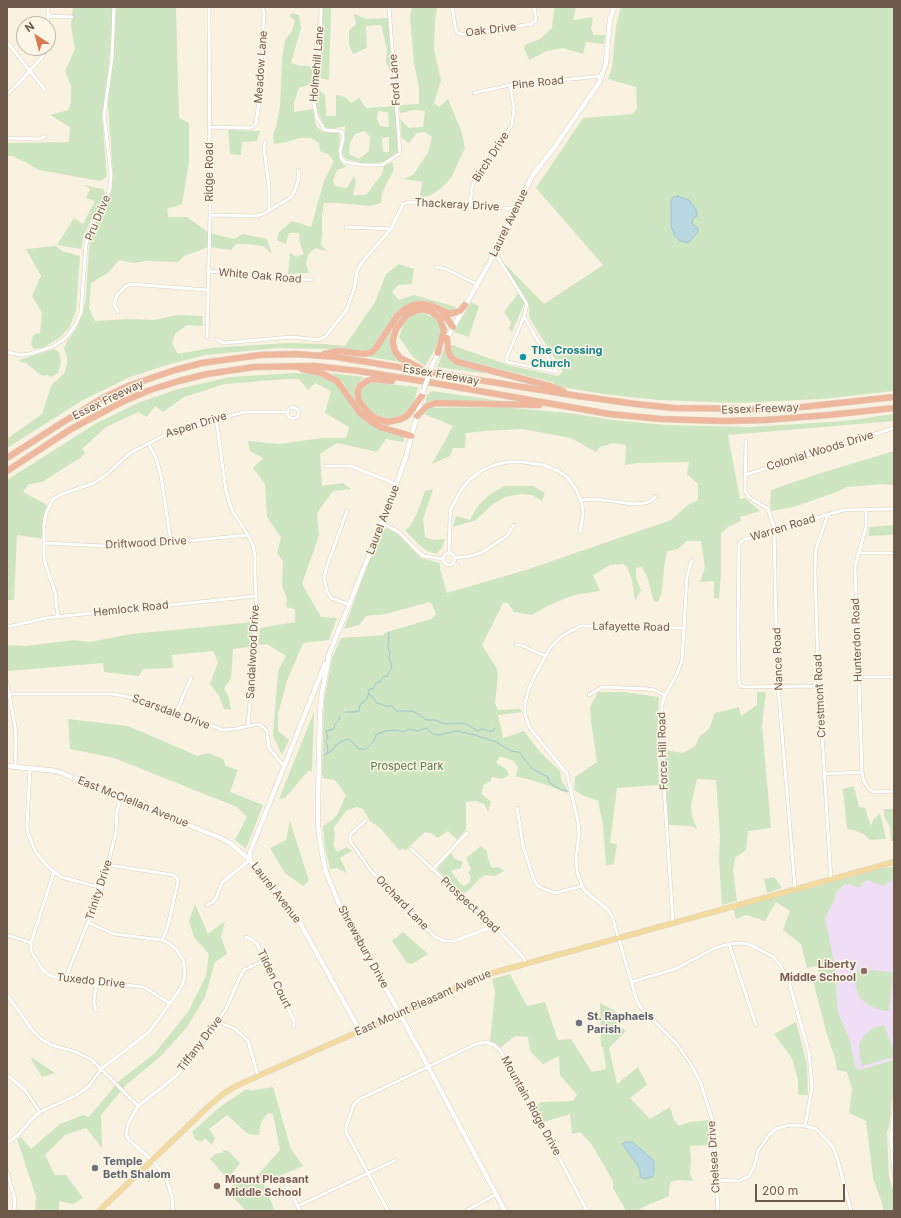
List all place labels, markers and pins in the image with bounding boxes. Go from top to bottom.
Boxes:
place label: The Crossing Church [531,344,603,370]
marker: The Crossing Church [518,352,528,362]
place label: Liberty Middle School [780,958,856,984]
marker: Liberty Middle School [859,966,869,976]
place label: St. Raphaels Parish [587,1010,654,1036]
marker: St. Raphaels Parish [574,1018,584,1028]
place label: Temple Beth Shalom [103,1155,171,1181]
marker: Temple Beth Shalom [90,1163,100,1173]
place label: Mount Pleasant Middle School [225,1173,309,1199]
marker: Mount Pleasant Middle School [212,1181,222,1191]

